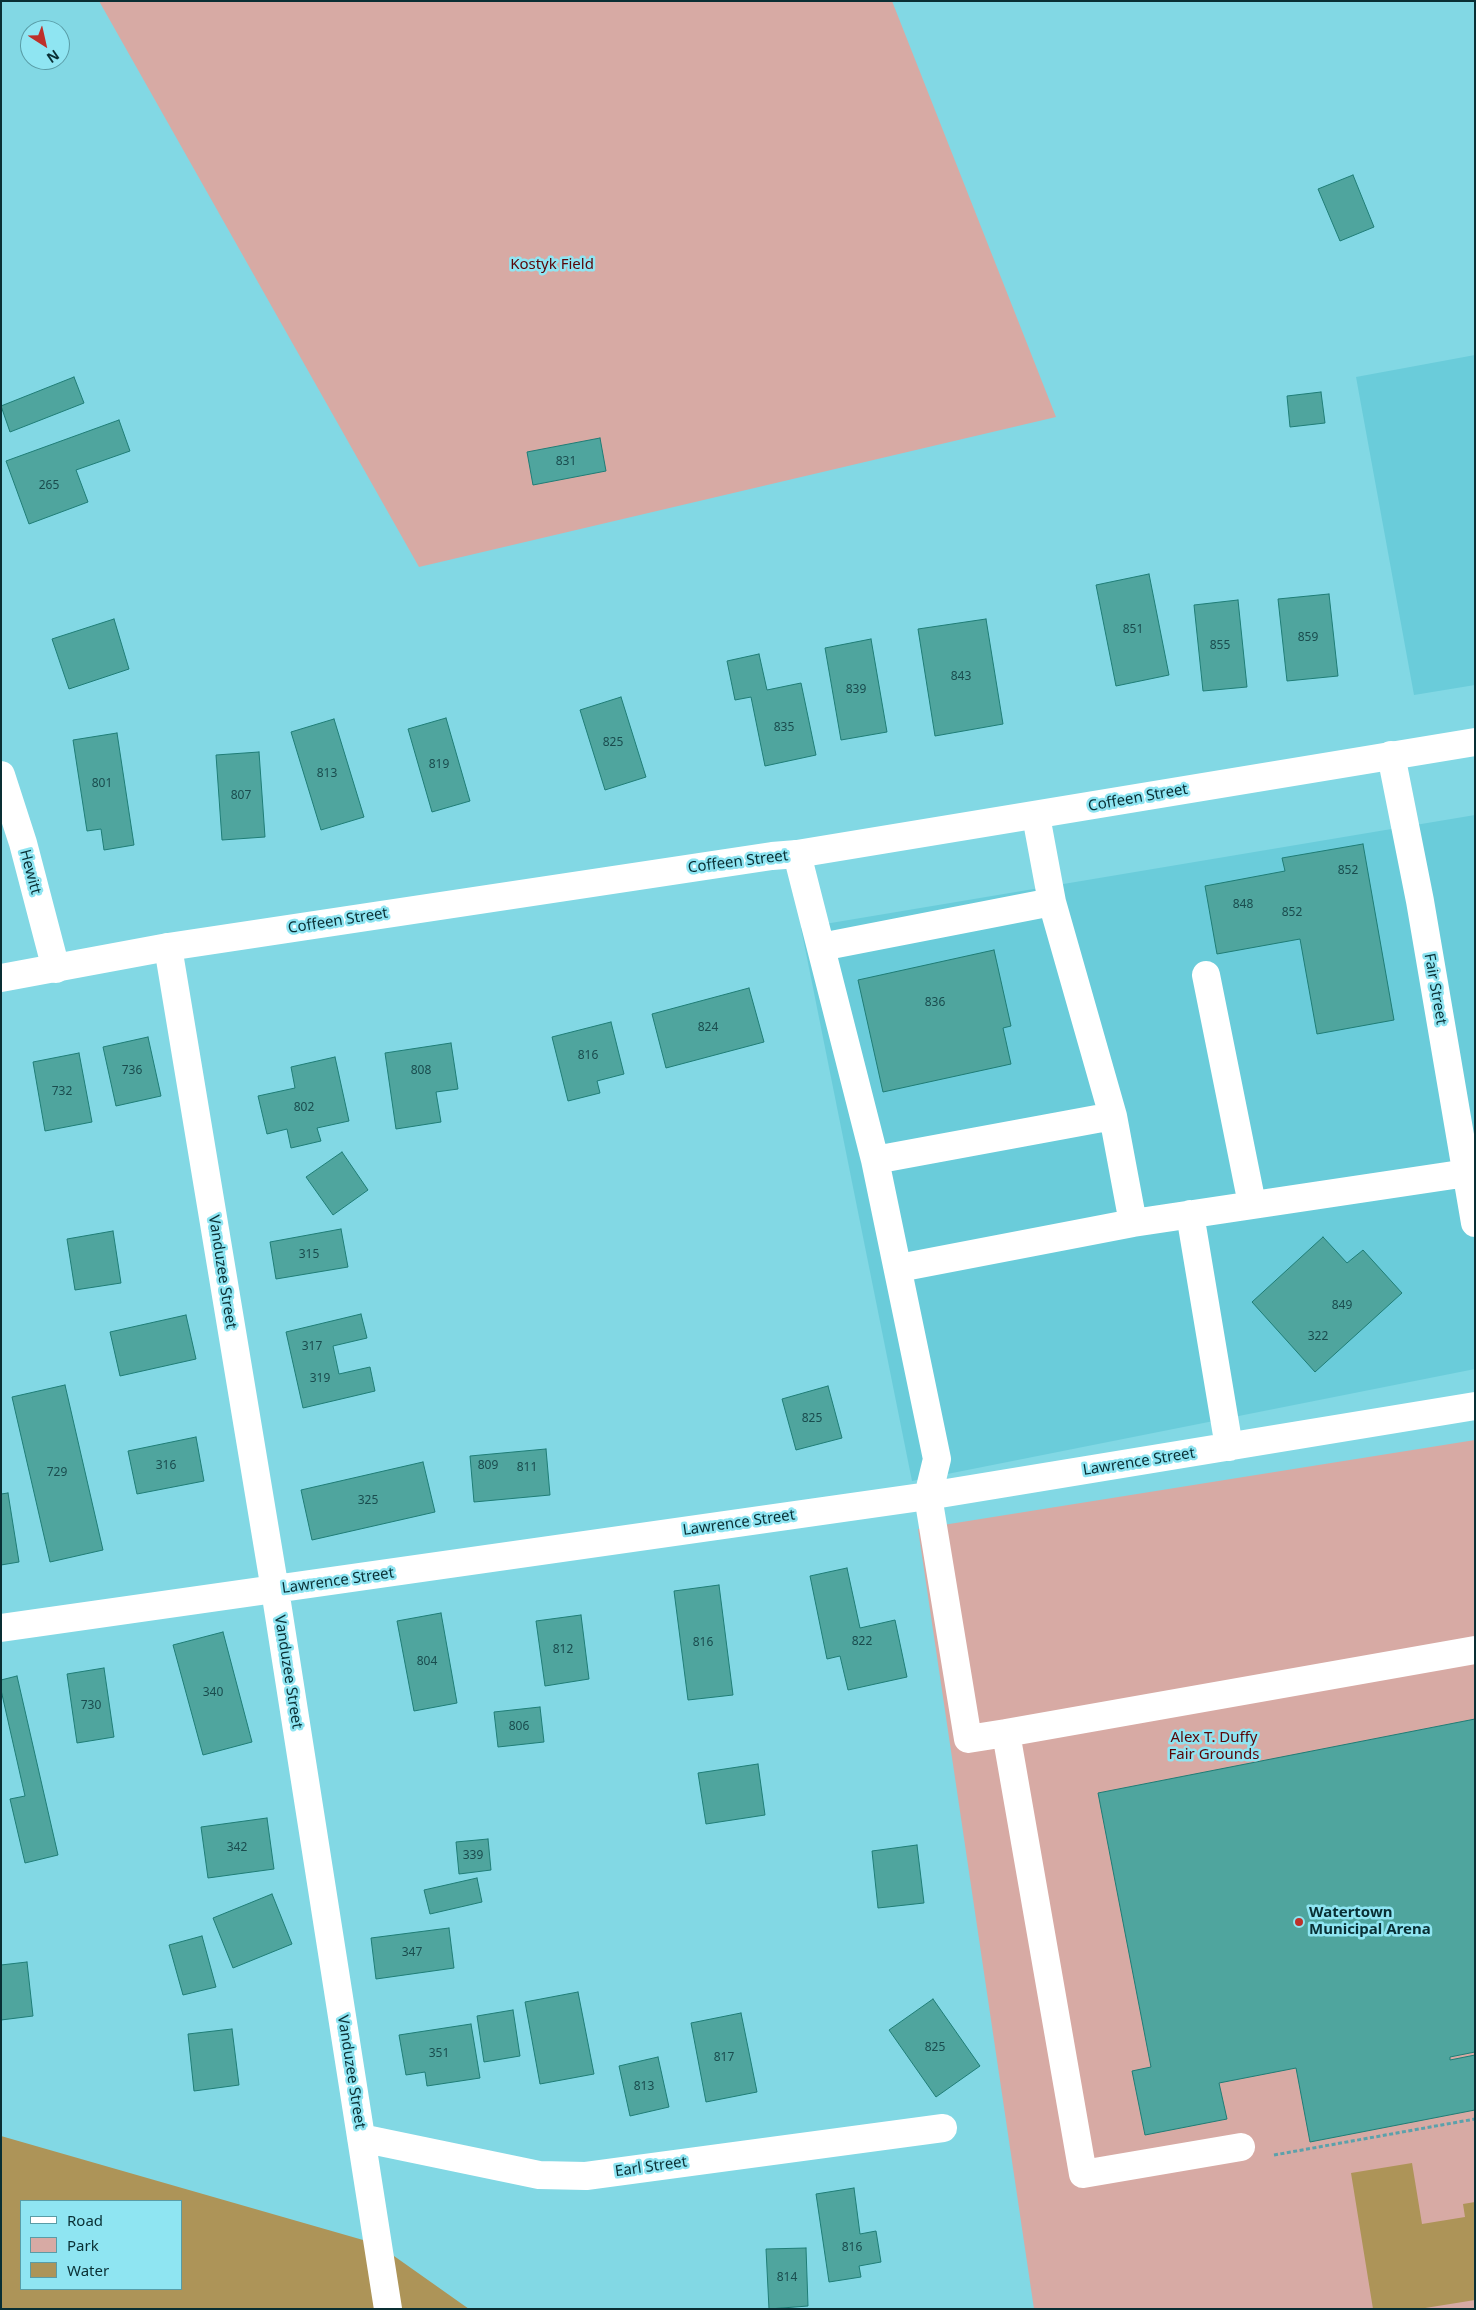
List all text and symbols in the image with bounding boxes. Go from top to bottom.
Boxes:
north arrow [20,20,70,70]
text: N [43,46,63,68]
park label: Kostyk Field [510,256,594,274]
house number: 831 [556,455,576,469]
house number: 265 [39,479,59,493]
house number: 851 [1123,623,1143,637]
house number: 859 [1298,631,1318,645]
house number: 855 [1210,639,1230,653]
house number: 843 [951,670,971,684]
house number: 839 [846,683,866,697]
house number: 835 [774,721,794,735]
house number: 825 [603,736,623,750]
house number: 819 [429,758,449,772]
house number: 813 [317,767,337,781]
house number: 801 [92,777,112,791]
street label: Coffeen Street [1087,780,1189,816]
house number: 807 [231,789,251,803]
street label: Coffeen Street [687,847,789,877]
street label: Hewitt [15,848,45,896]
house number: 852 [1338,864,1358,878]
house number: 848 [1233,898,1253,912]
street label: Coffeen Street [287,904,389,938]
house number: 852 [1282,906,1302,920]
street label: Fair Street [1420,952,1450,1026]
house number: 836 [925,996,945,1010]
house number: 824 [698,1021,718,1035]
house number: 816 [578,1049,598,1063]
house number: 736 [122,1064,142,1078]
house number: 808 [411,1064,431,1078]
house number: 732 [52,1085,72,1099]
house number: 802 [294,1101,314,1115]
street label: Vanduzee Street [204,1214,240,1330]
house number: 315 [299,1248,319,1262]
house number: 849 [1332,1299,1352,1313]
house number: 322 [1308,1330,1328,1344]
house number: 317 [302,1340,322,1354]
house number: 319 [310,1372,330,1386]
house number: 825 [802,1412,822,1426]
street label: Lawrence Street [1082,1444,1196,1480]
house number: 316 [156,1459,176,1473]
house number: 809 [478,1459,498,1473]
house number: 811 [517,1461,537,1475]
house number: 729 [47,1466,67,1480]
house number: 325 [358,1494,378,1508]
street label: Lawrence Street [682,1506,796,1540]
street label: Lawrence Street [281,1564,395,1598]
street label: Vanduzee Street [270,1614,306,1730]
house number: 822 [852,1635,872,1649]
house number: 816 [693,1636,713,1650]
house number: 812 [553,1643,573,1657]
house number: 804 [417,1655,437,1669]
house number: 340 [203,1686,223,1700]
house number: 730 [81,1699,101,1713]
house number: 806 [509,1720,529,1734]
park label: Alex T. Duffy Fair Grounds [1168,1729,1260,1764]
house number: 342 [227,1841,247,1855]
house number: 339 [463,1849,483,1863]
place label: Watertown Municipal Arena [1309,1904,1431,1939]
marker: Watertown Municipal Arena [1293,1916,1305,1928]
house number: 347 [402,1946,422,1960]
street label: Vanduzee Street [333,2014,369,2130]
house number: 825 [925,2041,945,2055]
house number: 351 [429,2047,449,2061]
house number: 817 [714,2051,734,2065]
house number: 813 [634,2080,654,2094]
street label: Earl Street [614,2153,688,2181]
legend [20,2200,182,2290]
text: Road [67,2210,103,2230]
text: Park [67,2235,99,2255]
house number: 816 [842,2241,862,2255]
text: Water [67,2260,109,2280]
house number: 814 [777,2271,797,2285]

